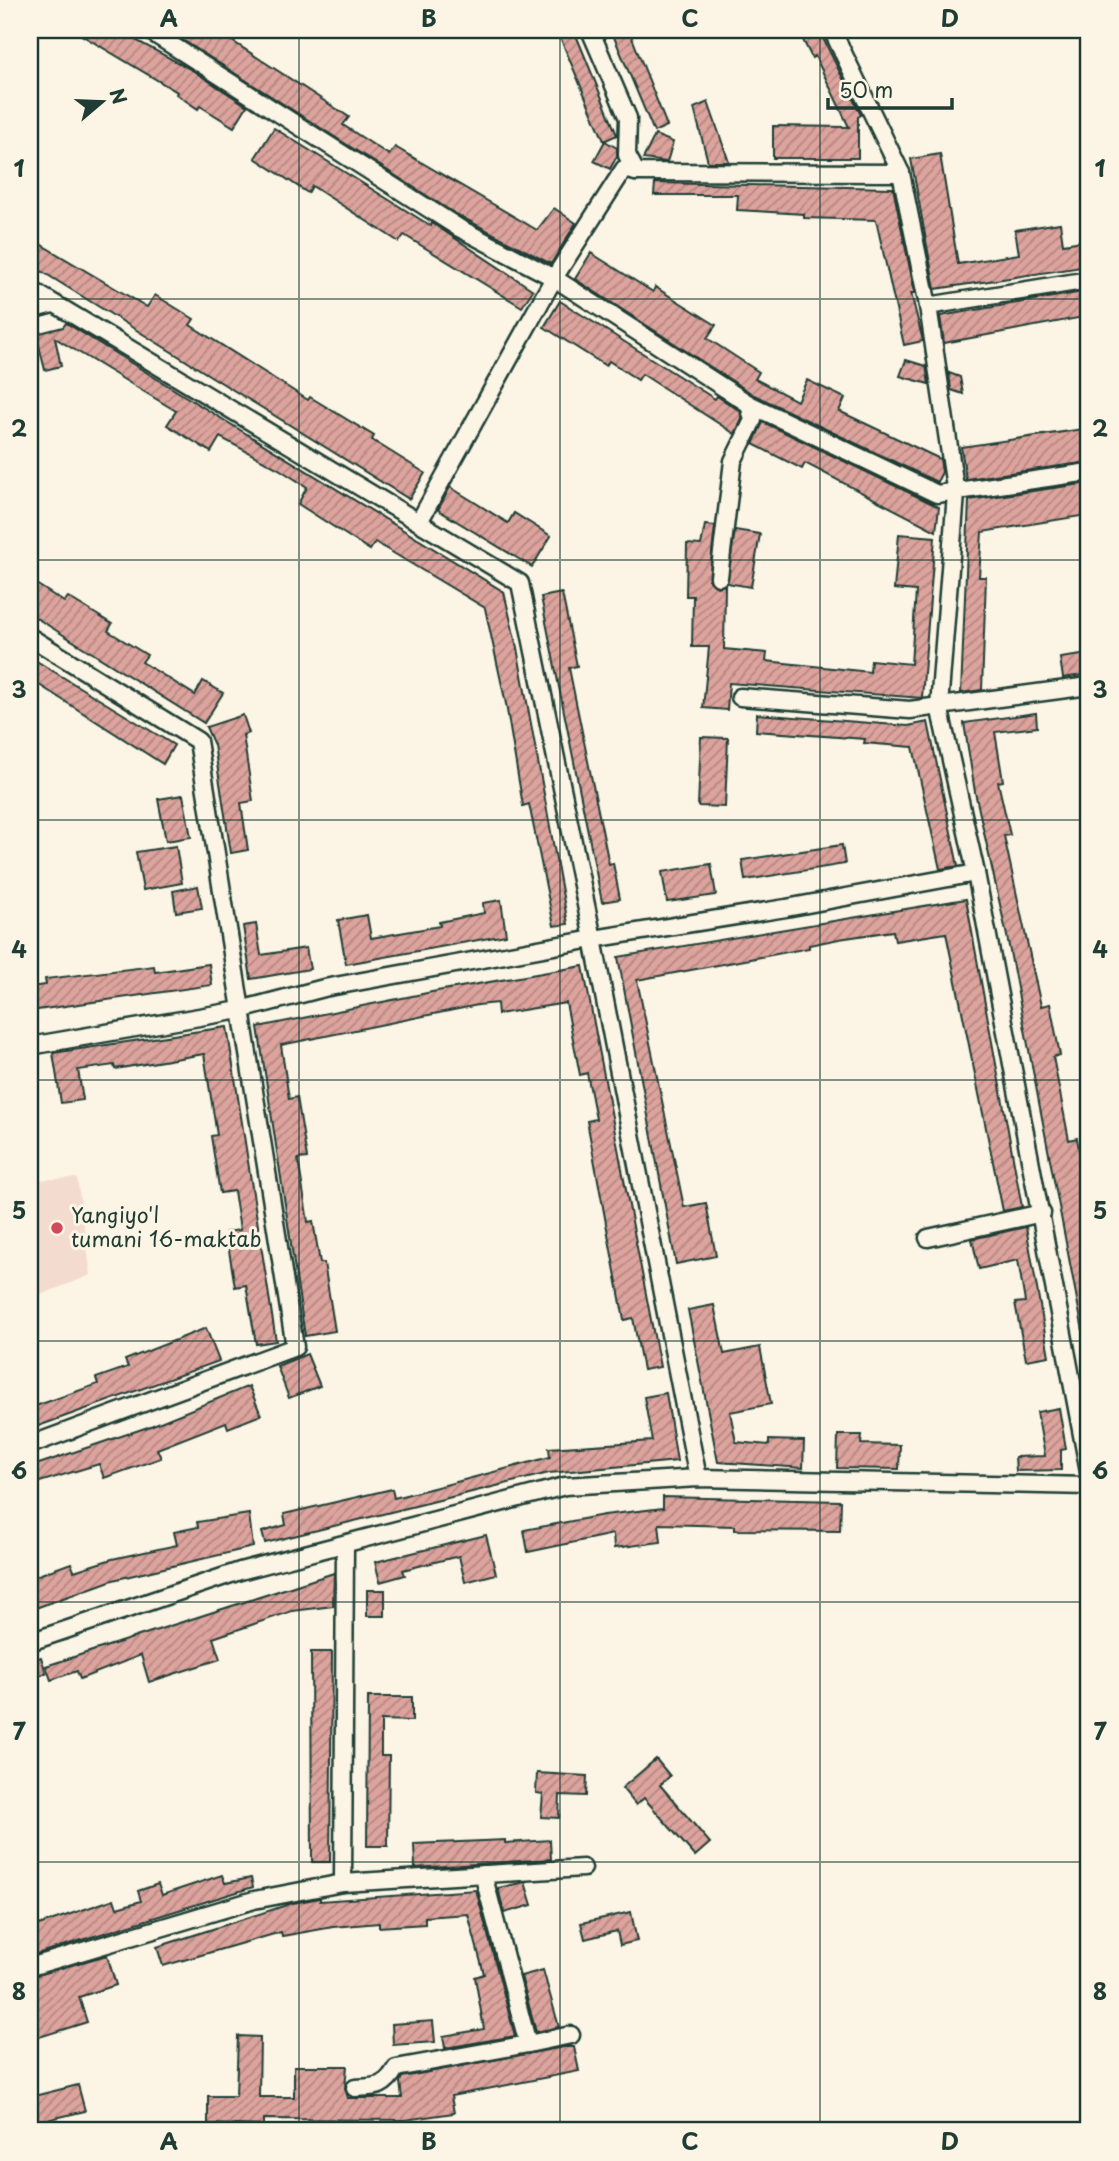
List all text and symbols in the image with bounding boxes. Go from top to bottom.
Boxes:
text: A [160,0,178,35]
text: B [421,0,437,35]
text: C [681,0,699,35]
text: D [941,0,959,35]
north arrow [66,66,136,136]
scale bar [828,66,953,110]
text: 50 m [839,73,893,105]
text: N [103,84,135,108]
text: 1 [14,150,25,185]
text: 1 [1095,150,1106,185]
text: 2 [11,410,27,445]
text: 2 [1092,410,1108,445]
text: 3 [11,671,27,706]
text: 3 [1092,671,1108,706]
text: 4 [11,931,27,966]
text: 4 [1092,931,1108,966]
text: 5 [12,1192,26,1227]
text: 5 [1093,1192,1107,1227]
place label: Yangiyo'l tumani 16-maktab [71,1198,262,1254]
marker: Yangiyo'l tumani 16-maktab [49,1220,65,1236]
text: 6 [11,1452,27,1487]
text: 6 [1092,1452,1108,1487]
text: 7 [12,1713,26,1748]
text: 7 [1093,1713,1107,1748]
text: 8 [12,1973,26,2008]
text: 8 [1093,1973,1107,2008]
text: A [160,2123,178,2158]
text: B [421,2123,437,2158]
text: C [681,2123,699,2158]
text: D [941,2123,959,2158]

